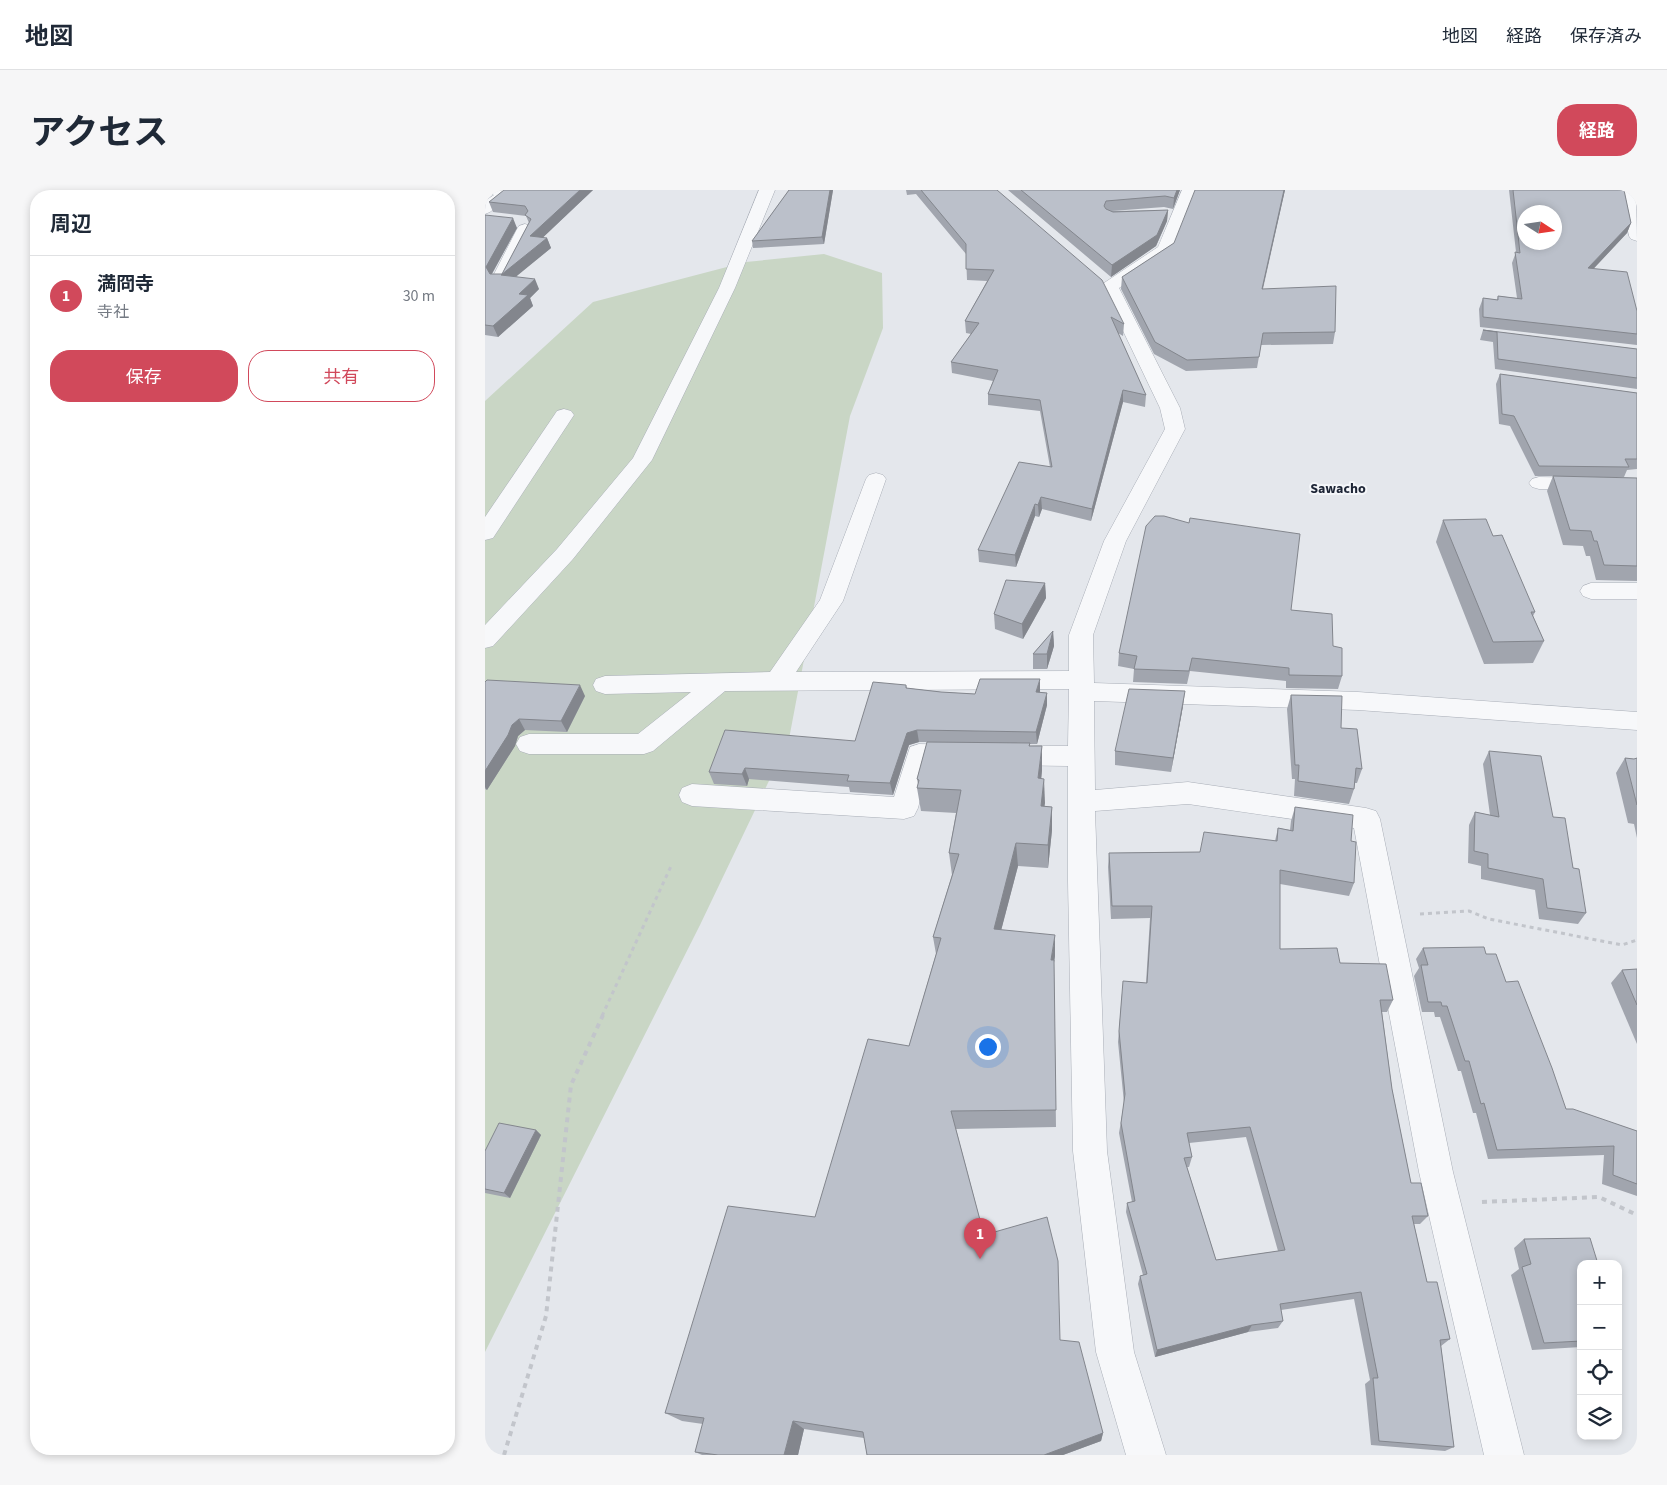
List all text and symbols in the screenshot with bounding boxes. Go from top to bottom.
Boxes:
text: 地図 [25,19,73,54]
text: 地図 [1442,24,1478,49]
text: 経路 [1506,24,1542,49]
text: 保存済み [1570,24,1642,49]
button: 経路 [1557,104,1637,156]
text: アクセス [30,108,168,158]
north arrow [1517,205,1562,250]
text: 周辺 [50,209,92,239]
text: 満冏寺 [97,271,154,298]
text: 1 [62,285,70,307]
text: 30 m [403,285,435,307]
text: 寺社 [97,301,129,323]
button: 保存 [50,350,238,402]
button: 共有 [248,350,435,402]
district label: Sawacho [1310,479,1366,499]
your location [975,1034,1001,1060]
pin: 1 [964,1218,996,1259]
map controls [1577,1260,1622,1440]
button: + [1577,1260,1622,1305]
button: − [1577,1305,1622,1350]
button: locate [1577,1350,1622,1395]
button: layers [1577,1395,1622,1440]

